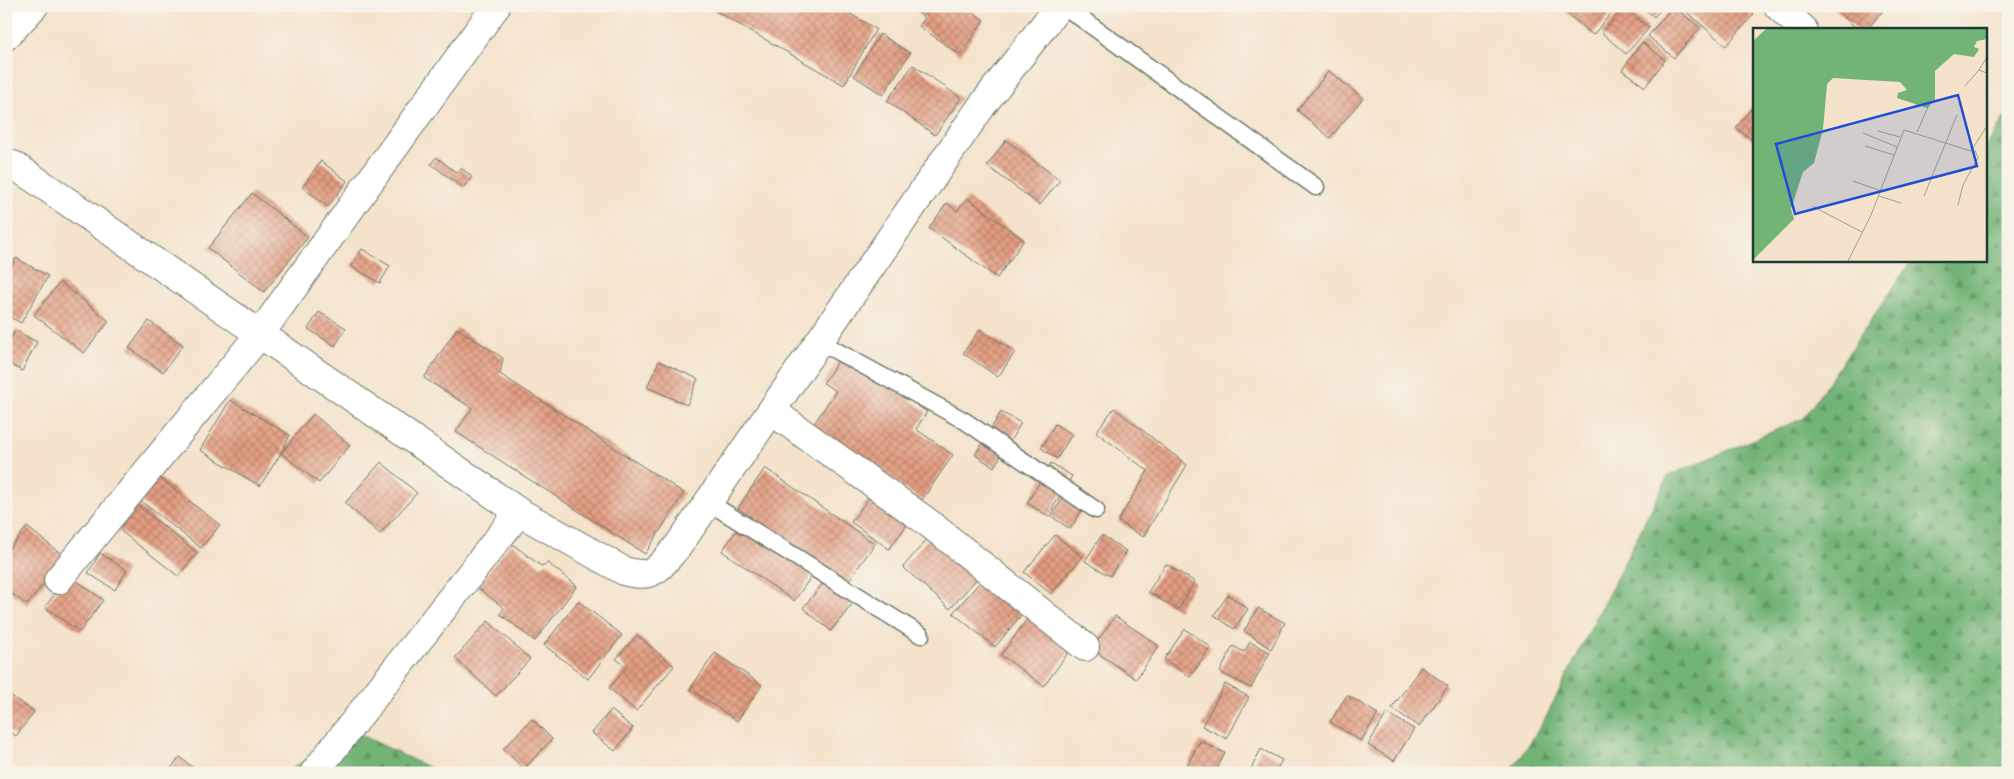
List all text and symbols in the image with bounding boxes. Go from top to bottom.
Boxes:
inset map [1753,28,1986,261]

